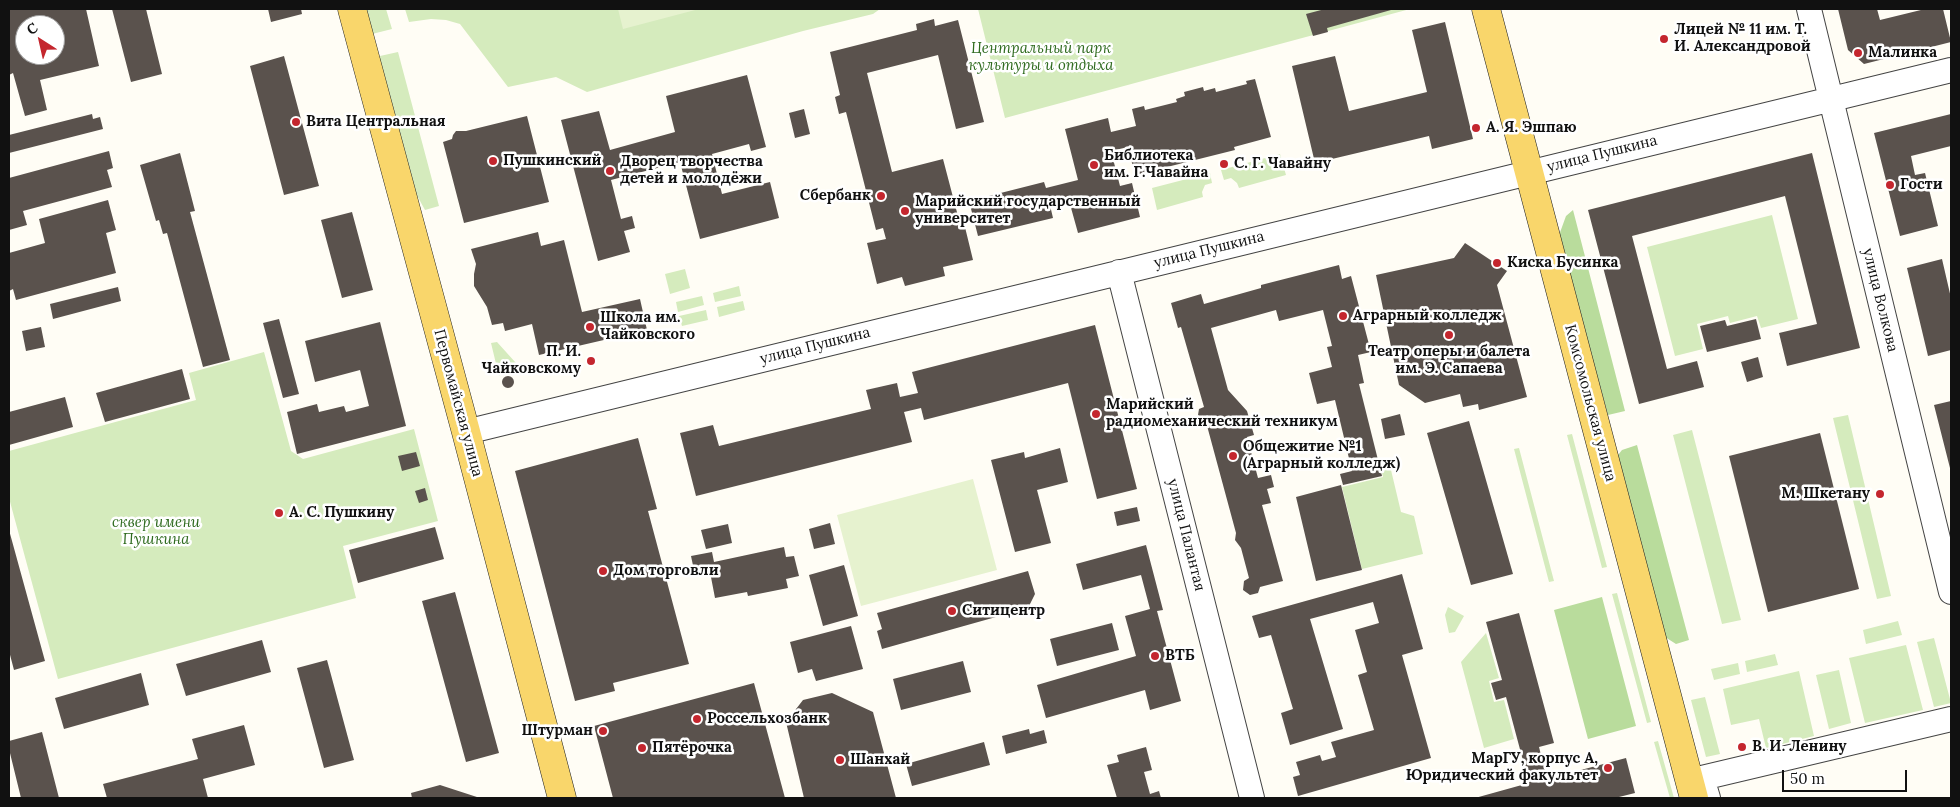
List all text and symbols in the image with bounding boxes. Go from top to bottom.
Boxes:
north arrow [15,15,65,65]
text: С [23,18,41,39]
place label: Лицей № 11 им. Т. И. Александровой [1674,21,1811,56]
marker: Лицей № 11 им. Т. И. Александровой [1658,33,1670,45]
park label: Центральный парк культуры и отдыха [969,40,1113,75]
place label: Малинка [1868,44,1937,62]
marker: Малинка [1852,47,1864,59]
place label: Вита Центральная [306,113,446,131]
marker: Вита Центральная [290,116,302,128]
place label: А. Я. Эшпаю [1486,119,1577,137]
marker: А. Я. Эшпаю [1470,122,1482,134]
street label: улица Пушкина [1545,132,1659,176]
place label: Библиотека им. Г.Чавайна [1104,147,1208,182]
place label: Пушкинский [503,152,601,170]
place label: Дворец творчества детей и молодёжи [620,153,763,188]
marker: Пушкинский [487,155,499,167]
place label: С. Г. Чавайну [1234,155,1331,173]
marker: С. Г. Чавайну [1218,158,1230,170]
marker: Библиотека им. Г.Чавайна [1088,159,1100,171]
marker: Дворец творчества детей и молодёжи [604,165,616,177]
place label: Гости [1900,176,1943,194]
marker: Гости [1884,179,1896,191]
place label: Сбербанк [800,187,871,205]
marker: Сбербанк [875,190,887,202]
place label: Марийский государственный университет [915,193,1141,228]
marker: Марийский государственный университет [899,205,911,217]
street label: улица Пушкина [1152,228,1266,272]
street label: улица Волкова [1858,246,1902,354]
place label: Киска Бусинка [1507,254,1618,272]
marker: Киска Бусинка [1491,257,1503,269]
place label: Аграрный колледж [1353,307,1502,325]
place label: Школа им. Чайковского [600,309,695,344]
marker: Аграрный колледж [1337,310,1349,322]
marker: Школа им. Чайковского [584,321,596,333]
street label: Комсомольская улица [1560,322,1620,484]
street label: улица Пушкина [758,324,872,368]
street label: Первомайская улица [430,327,486,479]
marker: Театр оперы и балета им. Э. Сапаева [1443,329,1455,341]
place label: П. И. Чайковскому [482,343,581,378]
place label: Театр оперы и балета им. Э. Сапаева [1368,343,1530,378]
marker: П. И. Чайковскому [585,355,597,367]
place label: Марийский радиомеханический техникум [1106,396,1338,431]
marker: Марийский радиомеханический техникум [1090,408,1102,420]
place label: Общежитие №1 (Аграрный колледж) [1243,438,1400,473]
marker: Общежитие №1 (Аграрный колледж) [1227,450,1239,462]
street label: улица Палантая [1163,477,1209,593]
place label: М. Шкетану [1781,485,1870,503]
marker: М. Шкетану [1874,488,1886,500]
place label: А. С. Пушкину [289,504,394,522]
marker: А. С. Пушкину [273,507,285,519]
park label: сквер имени Пушкина [112,514,200,549]
place label: Дом торговли [613,562,719,580]
marker: Дом торговли [597,565,609,577]
place label: Ситицентр [962,602,1045,620]
marker: Ситицентр [946,605,958,617]
place label: ВТБ [1165,647,1195,665]
marker: ВТБ [1149,650,1161,662]
place label: Россельхозбанк [707,710,827,728]
marker: Россельхозбанк [691,713,703,725]
place label: Штурман [522,722,593,740]
marker: Штурман [597,725,609,737]
place label: В. И. Ленину [1752,738,1846,756]
place label: Пятёрочка [652,739,732,757]
marker: В. И. Ленину [1736,741,1748,753]
marker: Пятёрочка [636,742,648,754]
place label: МарГУ, корпус А, Юридический факультет [1406,750,1598,785]
place label: Шанхай [850,751,910,769]
marker: Шанхай [834,754,846,766]
scale bar [1785,760,1910,792]
marker: МарГУ, корпус А, Юридический факультет [1602,762,1614,774]
text: 50 m [1790,769,1825,788]

